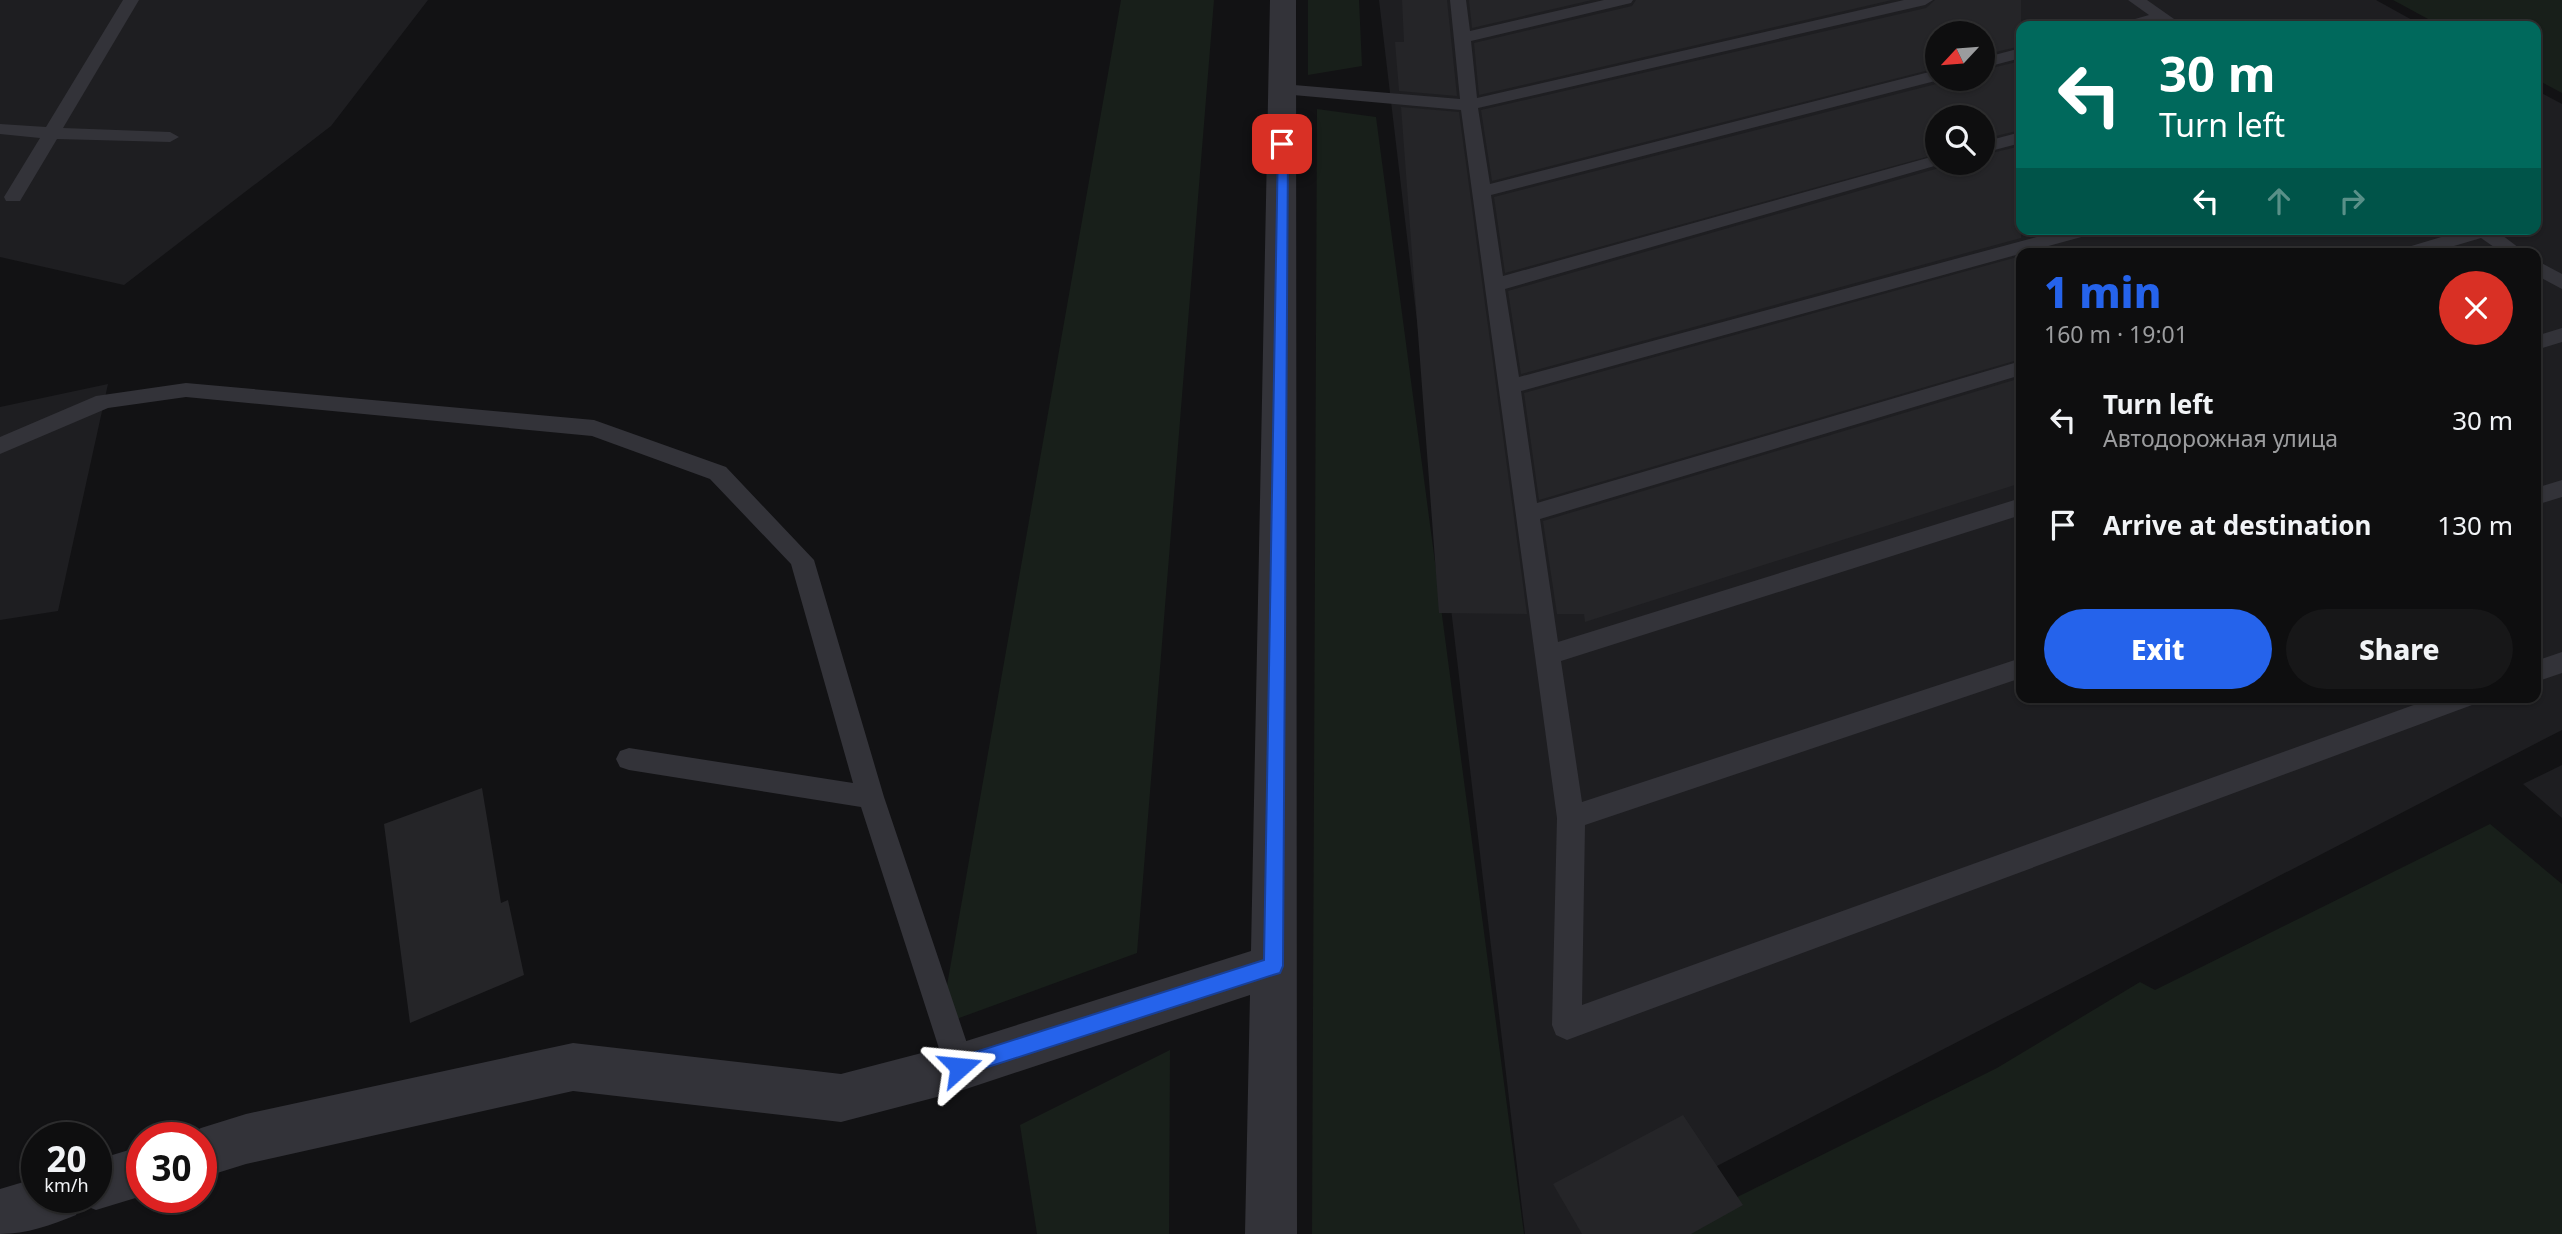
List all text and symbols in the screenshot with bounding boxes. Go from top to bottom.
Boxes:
north arrow [1925,21,1995,91]
map controls [1925,21,1995,175]
text: 30 m [2159,40,2276,106]
icon: left [2044,49,2135,140]
text: Turn left [2159,103,2285,146]
button: search [1925,105,1995,175]
pin [1252,114,1312,174]
icon: arrive [1263,125,1301,163]
icon: left [2187,182,2225,220]
icon: ahead [2260,182,2298,220]
icon: right [2333,182,2371,220]
text: 1 min [2044,263,2161,320]
button: close [2439,271,2513,345]
text: 160 m · 19:01 [2044,318,2188,350]
text: Turn left [2103,386,2214,422]
icon: left [2044,401,2082,439]
text: 30 m [2452,402,2513,438]
text: Автодорожная улица [2103,422,2338,454]
icon: arrive [2044,506,2082,544]
text: Arrive at destination [2103,507,2372,543]
text: 130 m [2437,507,2513,543]
button: Exit [2044,609,2272,689]
button: Share [2286,609,2513,689]
position arrow [923,1030,997,1104]
speed limit sign: 30 [126,1122,217,1213]
text: 20 [46,1135,87,1182]
text: km/h [44,1173,89,1197]

